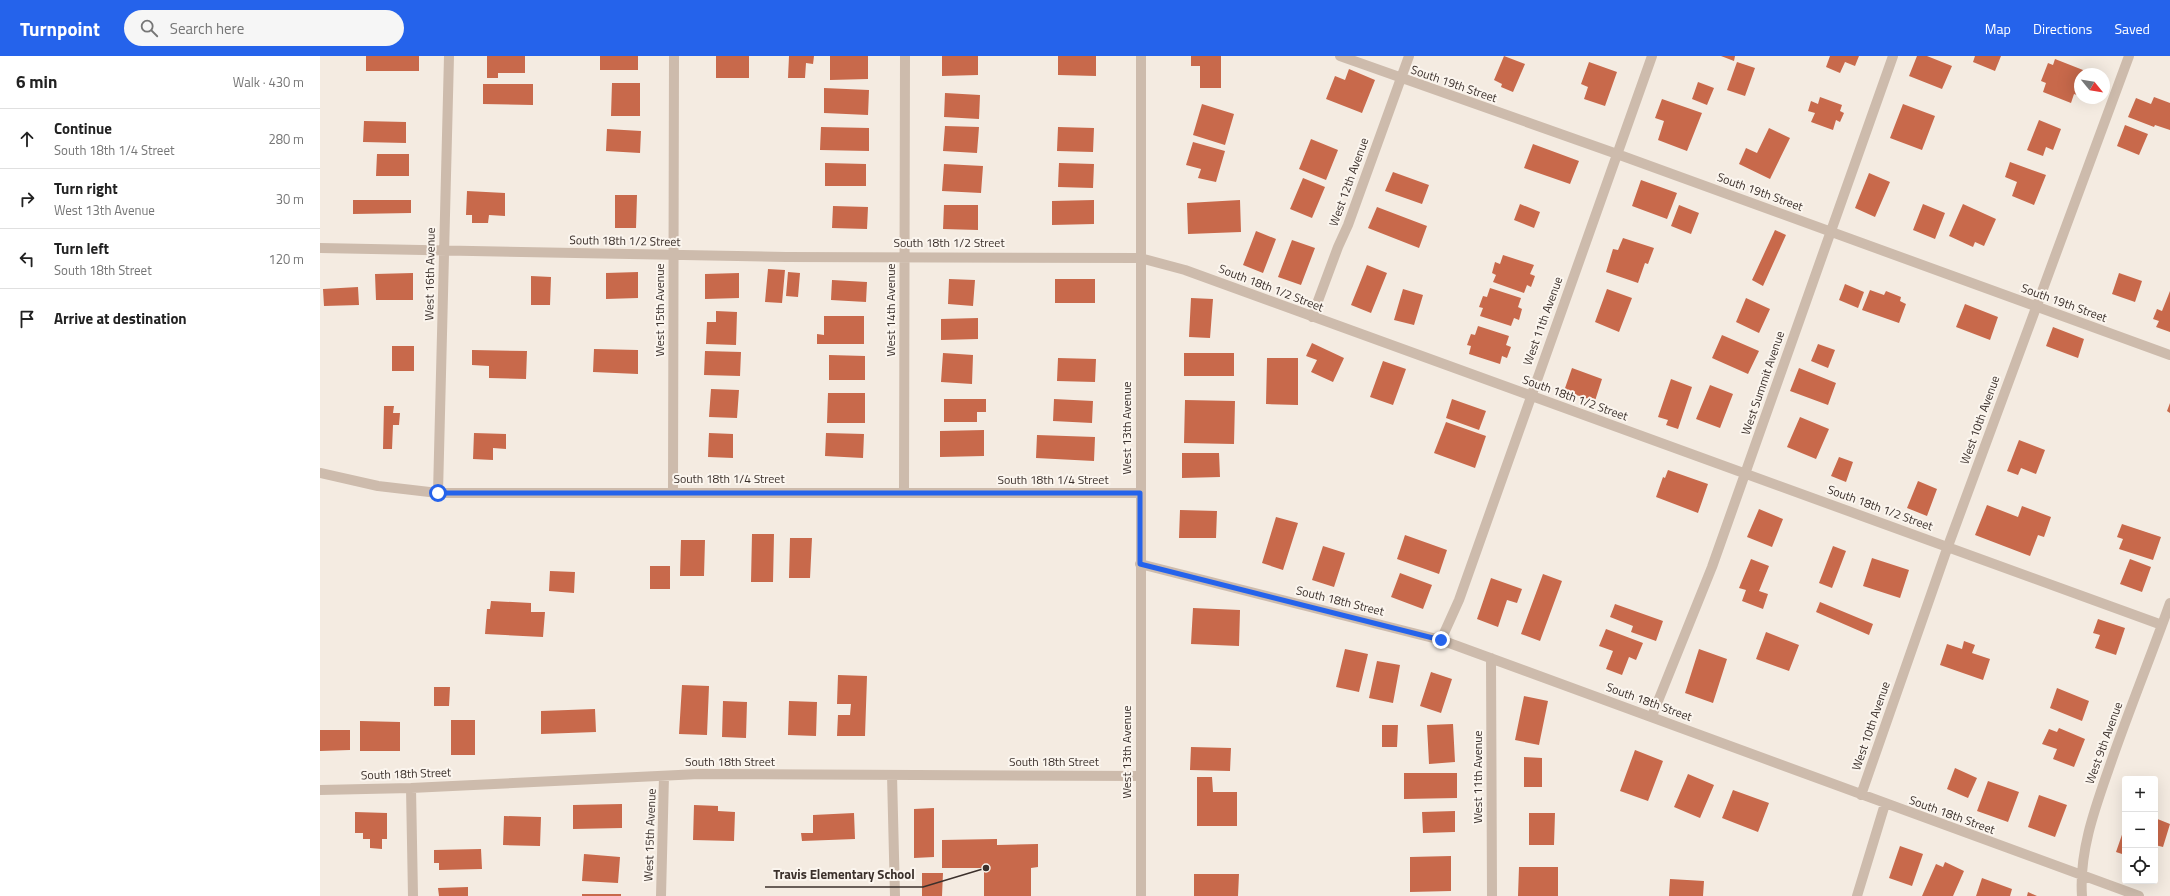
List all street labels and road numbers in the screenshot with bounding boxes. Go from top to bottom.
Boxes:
street label: South 19th Street [1408,60,1501,107]
street label: West 12th Avenue [1324,135,1373,229]
street label: South 19th Street [1715,167,1807,216]
street label: West 16th Avenue [419,227,440,321]
street label: South 18th 1/2 Street [569,230,682,251]
street label: South 18th 1/2 Street [893,233,1005,252]
street label: South 18th 1/2 Street [1216,259,1327,317]
street label: West 15th Avenue [650,263,669,357]
street label: West 14th Avenue [881,263,900,357]
street label: West 11th Avenue [1518,274,1567,368]
street label: South 19th Street [2019,278,2111,327]
street label: West Summit Avenue [1736,328,1789,437]
street label: South 18th 1/2 Street [1520,370,1631,426]
street label: West 10th Avenue [1955,373,2004,467]
street label: West 13th Avenue [1117,381,1136,475]
street label: South 18th 1/4 Street [673,469,785,488]
street label: South 18th 1/4 Street [997,470,1109,489]
street label: South 18th 1/2 Street [1825,480,1936,536]
street label: South 18th Street [1294,580,1387,621]
street label: South 18th Street [1604,677,1696,726]
street label: West 10th Avenue [1846,679,1895,773]
street label: West 9th Avenue [2080,699,2127,787]
street label: West 13th Avenue [1117,705,1136,799]
street label: West 11th Avenue [1468,730,1487,824]
street label: South 18th Street [685,752,776,771]
street label: South 18th Street [1009,752,1100,771]
street label: South 18th Street [361,762,452,785]
street label: West 15th Avenue [638,788,661,882]
street label: South 18th Street [1907,790,1999,839]

